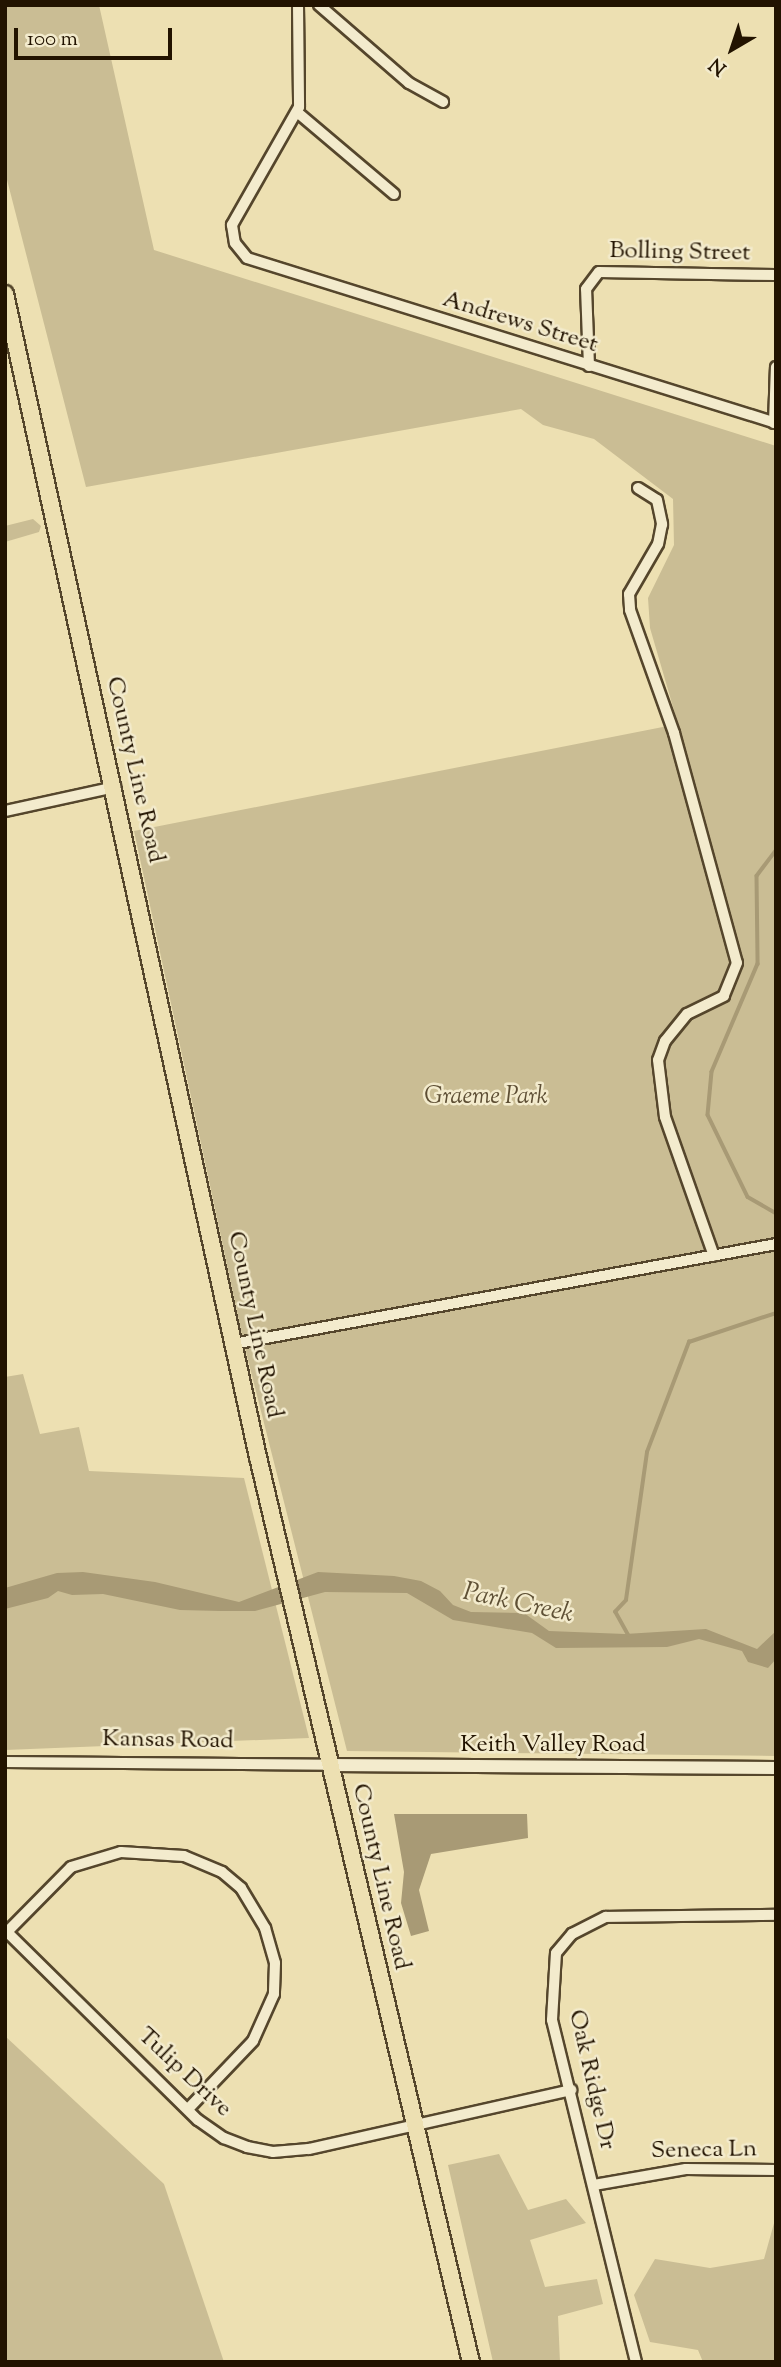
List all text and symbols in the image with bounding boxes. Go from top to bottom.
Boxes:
scale bar [18,14,175,58]
north arrow [697,14,767,84]
text: 100 m [27,25,78,55]
text: N [704,50,733,81]
street label: Bolling Street [609,237,751,269]
street label: Andrews Street [439,286,601,360]
street label: County Line Road [99,674,169,866]
park label: Graeme Park [424,1084,548,1112]
street label: County Line Road [220,1229,288,1421]
water label: Park Creek [460,1577,576,1631]
street label: Kansas Road [102,1725,234,1757]
street label: Keith Valley Road [460,1732,646,1760]
street label: County Line Road [345,1781,415,1973]
street label: Oak Ridge Dr [561,2007,621,2153]
street label: Tulip Drive [131,2022,237,2124]
street label: Seneca Ln [651,2136,757,2166]

